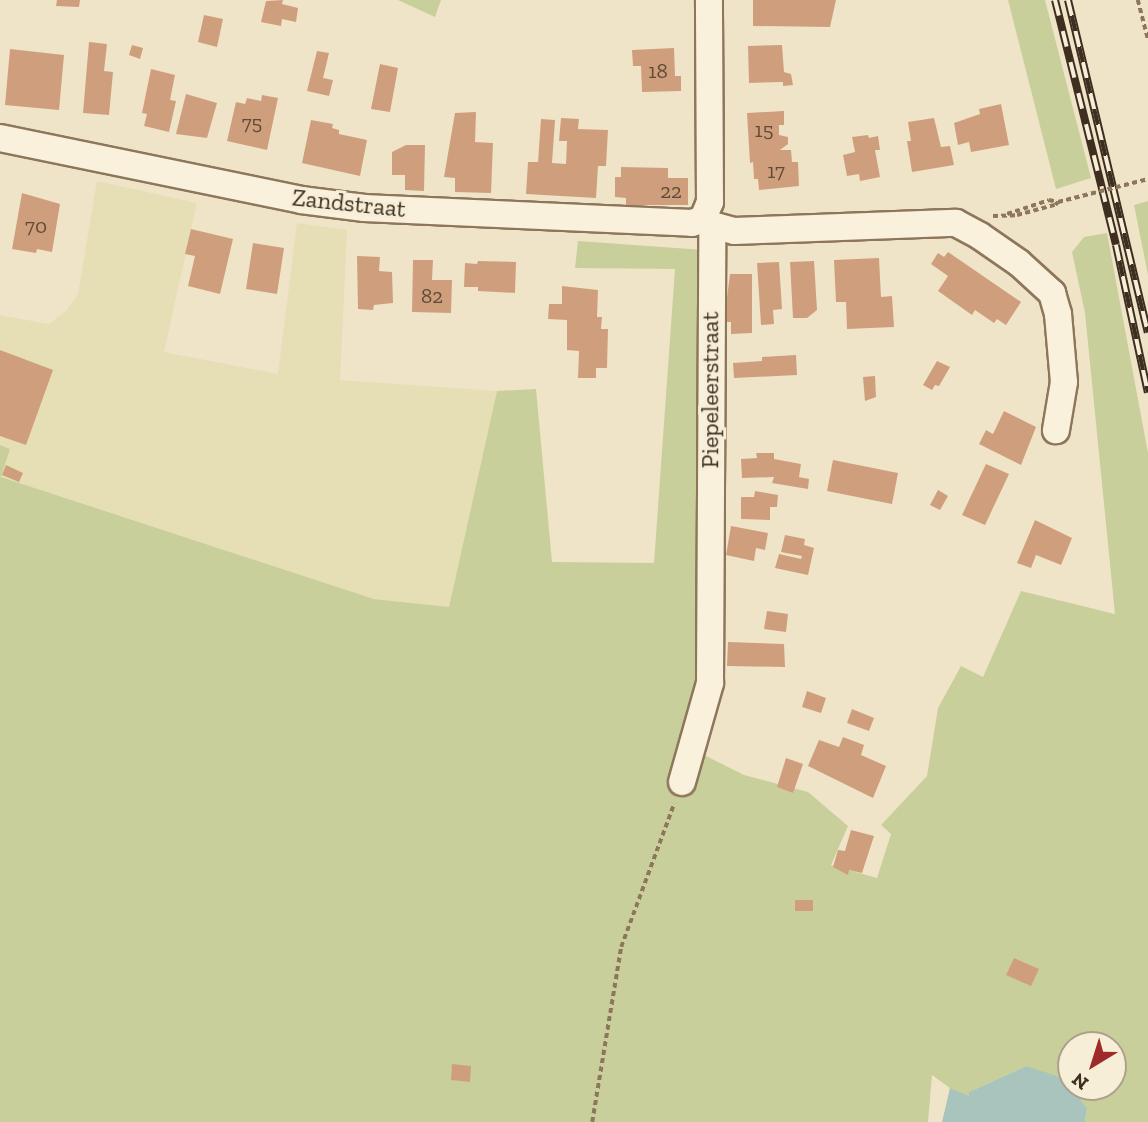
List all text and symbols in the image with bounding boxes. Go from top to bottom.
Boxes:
house number: 18 [648,58,668,84]
house number: 75 [242,110,262,136]
house number: 15 [755,117,773,143]
house number: 17 [767,158,785,184]
house number: 22 [660,178,682,204]
street label: Zandstraat [291,183,407,223]
house number: 70 [25,213,47,239]
house number: 82 [421,283,443,309]
street label: Piepeleerstraat [696,312,724,468]
north arrow [1057,1031,1127,1101]
text: N [1067,1068,1093,1095]

